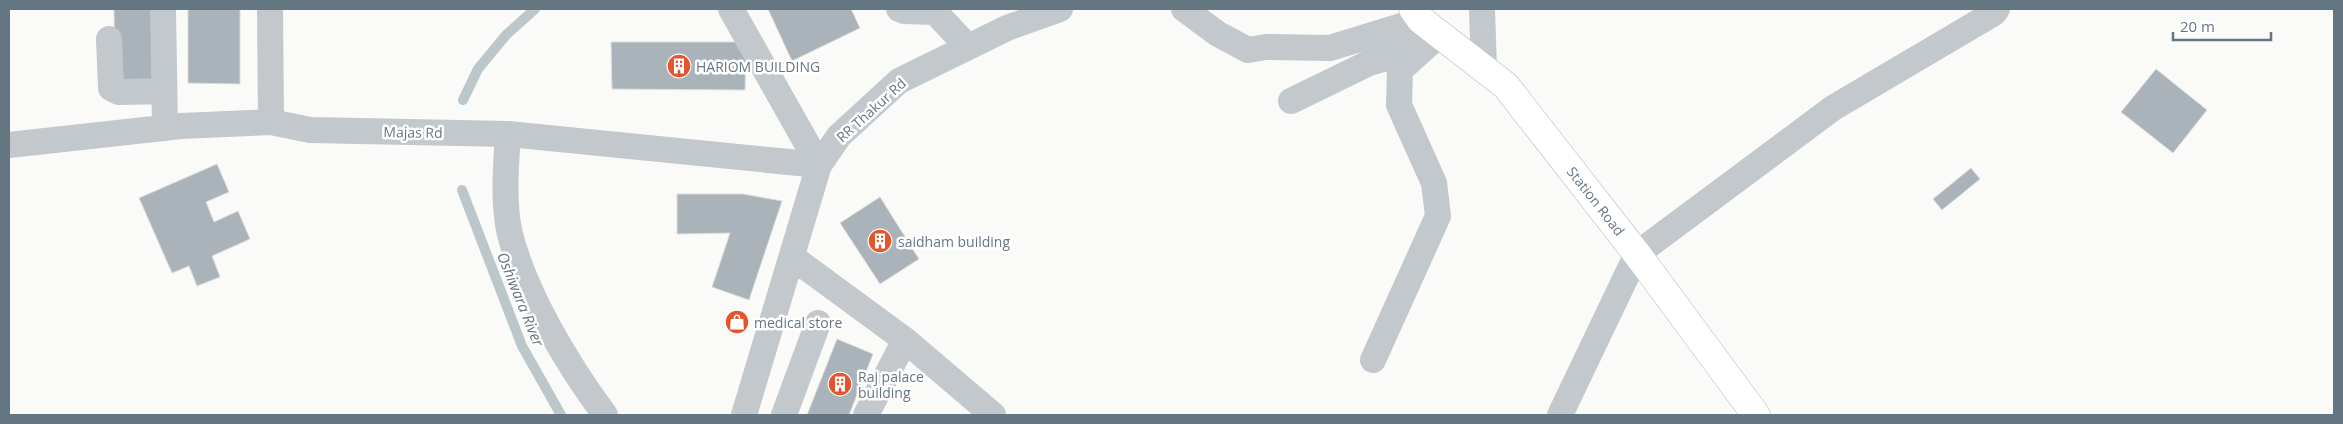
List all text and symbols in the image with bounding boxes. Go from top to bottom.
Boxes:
scale bar [2173,10,2270,42]
text: 20 m [2180,16,2215,36]
building icon: HARIOM BUILDING [666,53,692,79]
place label: HARIOM BUILDING [696,57,820,76]
street label: RR Thakur Rd [832,74,910,146]
street label: Majas Rd [383,122,443,142]
street label: Station Road [1563,162,1629,240]
building icon: saidham building [867,228,893,254]
place label: saidham building [898,232,1010,251]
water label: Oshiwara River [493,249,549,350]
shop icon: medical store [724,309,750,335]
place label: medical store [754,313,842,332]
place label: Raj palace building [858,367,924,402]
building icon: Raj palace building [827,371,853,397]

